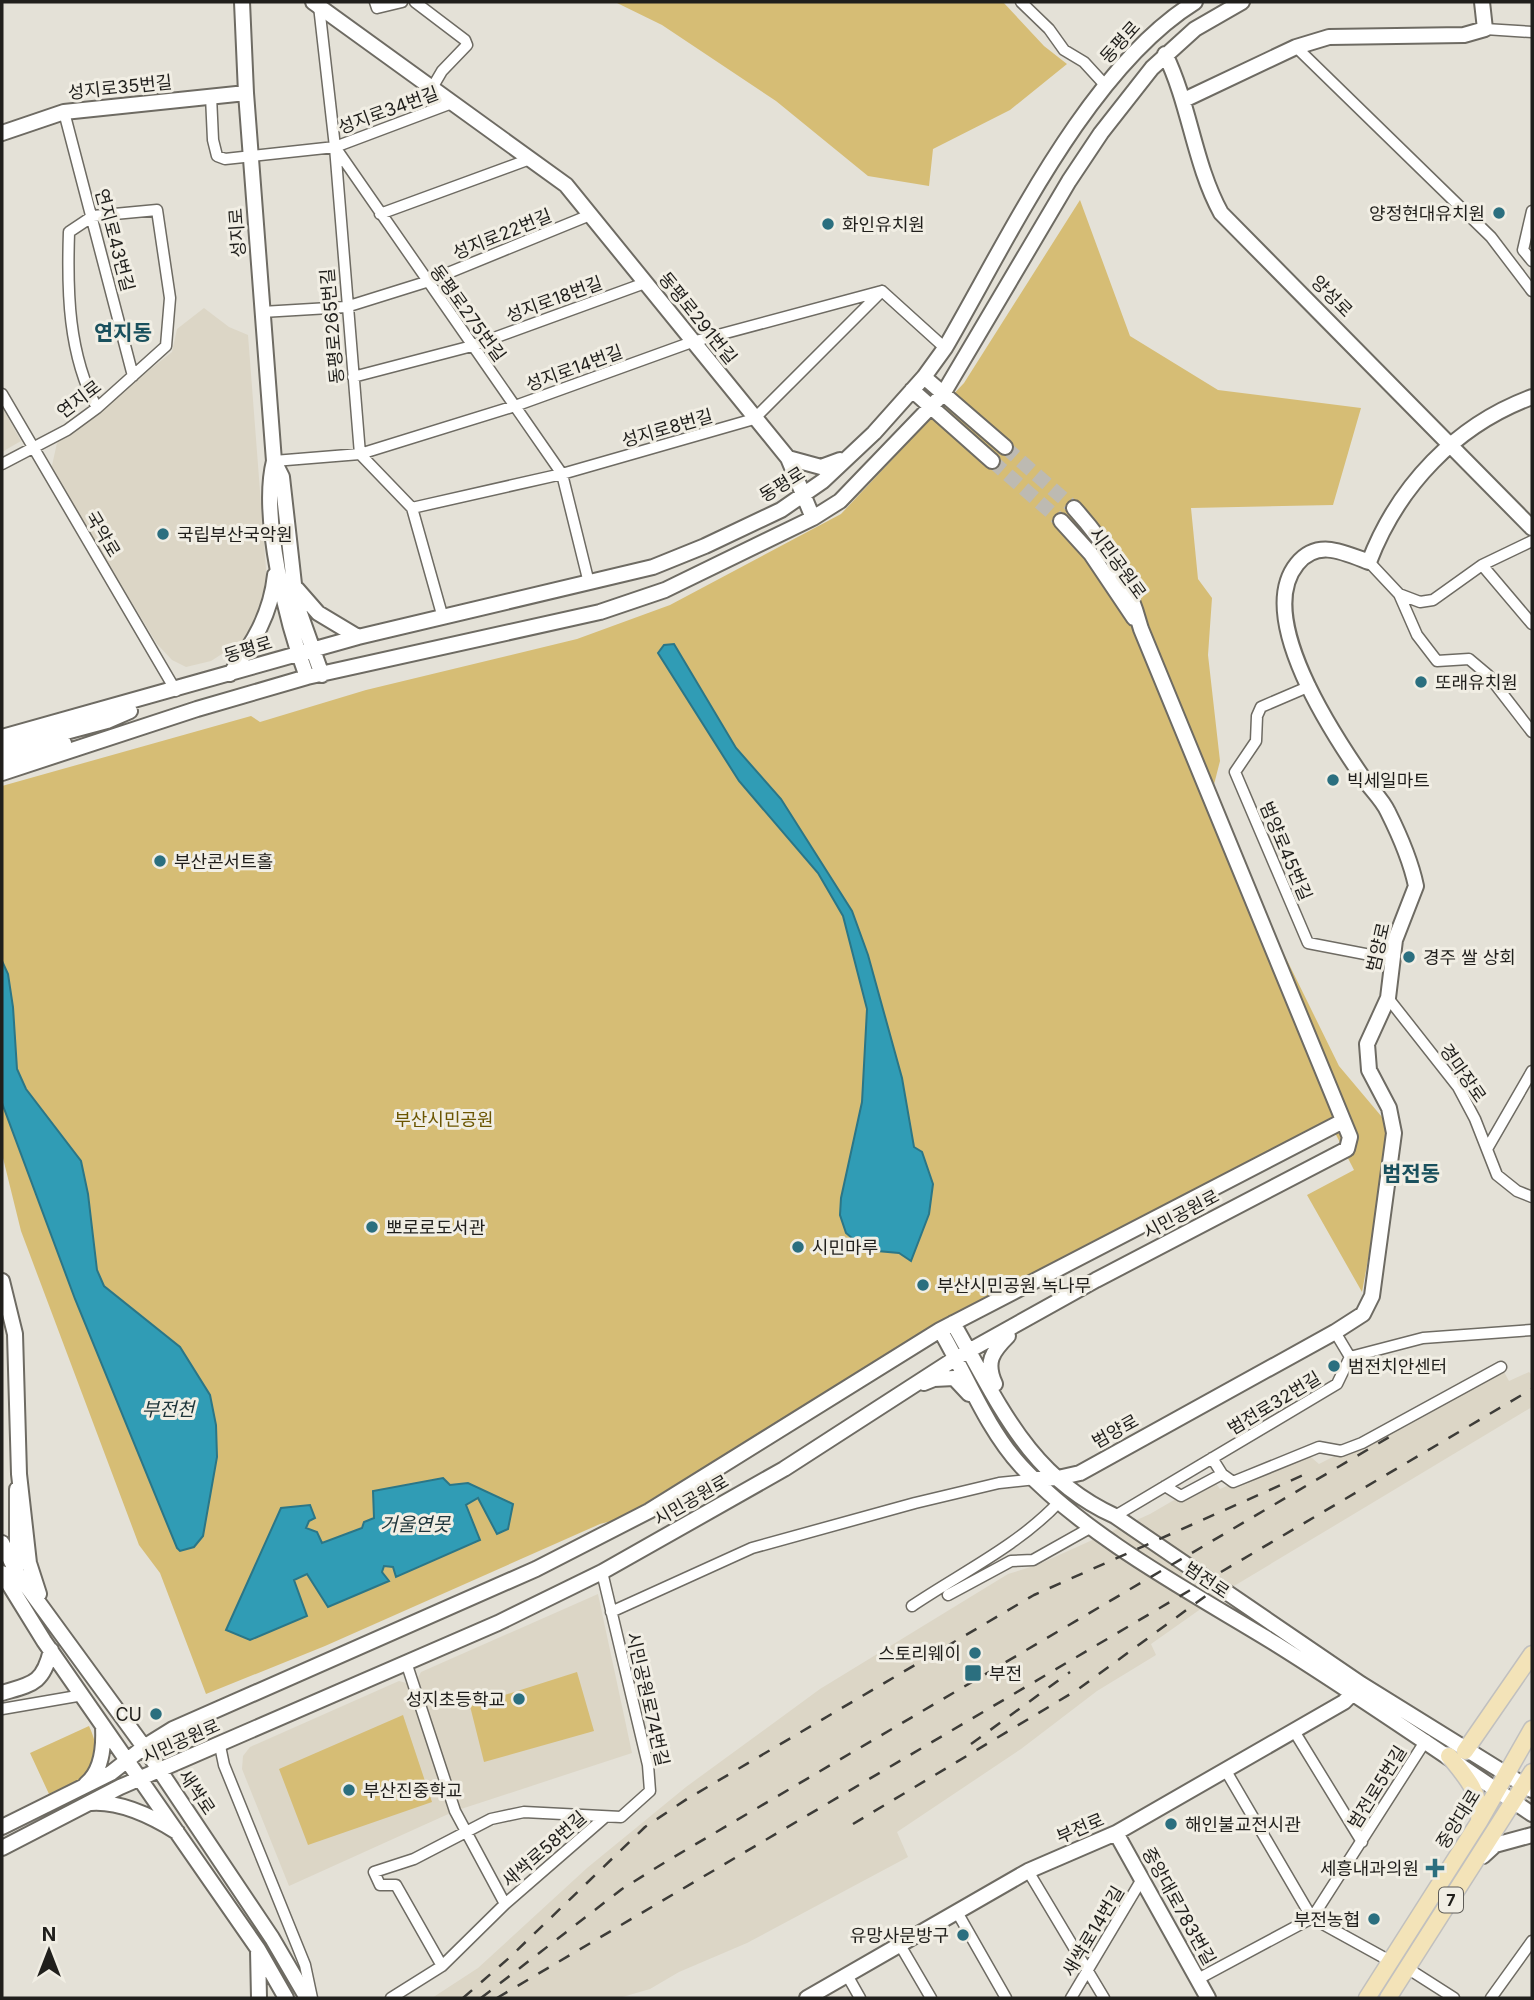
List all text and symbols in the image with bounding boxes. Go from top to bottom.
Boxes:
street label: 동평로 [1096,17,1144,67]
street label: 성지로35번길 [67,71,173,103]
street label: 성지로34번길 [335,82,441,138]
street label: 연지로43번길 [91,186,139,294]
place label: 양정현대유치원 [1369,203,1485,224]
street label: 성지로22번길 [449,205,555,263]
marker: 양정현대유치원 [1491,205,1507,221]
street label: 성지로 [225,207,249,259]
place label: 화인유치원 [842,214,925,235]
marker: 화인유치원 [820,216,836,232]
street label: 동평로275번길 [426,260,510,366]
street label: 동평로265번길 [316,267,348,385]
street label: 동평로291번길 [655,268,741,368]
street label: 양성로 [1307,271,1357,321]
street label: 성지로18번길 [503,272,605,326]
district label: 연지동 [94,320,152,345]
street label: 성지로14번길 [523,341,625,395]
street label: 연지로 [53,376,105,422]
street label: 성지로8번길 [619,405,715,451]
street label: 동평로 [755,462,809,506]
street label: 국악로 [81,507,125,561]
street label: 시민공원로 [1085,523,1151,603]
place label: 국립부산국악원 [177,524,293,545]
marker: 국립부산국악원 [155,526,171,542]
street label: 동평로 [221,632,275,666]
place label: 또래유치원 [1435,672,1518,693]
marker: 또래유치원 [1413,674,1429,690]
place label: 빅세일마트 [1347,770,1430,791]
marker: 빅세일마트 [1325,772,1341,788]
street label: 범양로45번길 [1256,798,1316,904]
place label: 부산콘서트홀 [174,851,273,872]
marker: 부산콘서트홀 [152,853,168,869]
street label: 범양로 [1362,920,1394,974]
place label: 경주 쌀 상회 [1423,947,1516,968]
marker: 경주 쌀 상회 [1401,949,1417,965]
street label: 경마장로 [1435,1040,1491,1106]
park label: 부산시민공원 [394,1109,494,1130]
district label: 범전동 [1382,1161,1440,1186]
street label: 시민공원로 [1140,1185,1222,1243]
place label: 뽀로로도서관 [386,1217,486,1238]
marker: 뽀로로도서관 [364,1219,380,1235]
place label: 시민마루 [812,1237,878,1258]
marker: 시민마루 [790,1239,806,1255]
place label: 부산시민공원 녹나무 [937,1275,1091,1296]
marker: 부산시민공원 녹나무 [915,1277,931,1293]
place label: 범전치안센터 [1348,1356,1447,1377]
marker: 범전치안센터 [1326,1358,1342,1374]
street label: 범전로32번길 [1224,1367,1324,1439]
water label: 부전천 [142,1398,196,1421]
street label: 범양로 [1088,1410,1142,1452]
street label: 시민공원로 [650,1470,732,1530]
water label: 거울연못 [380,1513,451,1536]
street label: 범전로 [1181,1557,1233,1603]
street label: 시민공원로74번길 [622,1630,674,1768]
place label: 스토리웨이 [878,1643,961,1664]
marker: 스토리웨이 [967,1645,983,1661]
marker: 부전 [963,1663,983,1683]
place label: 부전 [989,1663,1022,1684]
place label: 성지초등학교 [406,1689,505,1710]
marker: 성지초등학교 [511,1691,527,1707]
place label: CU [115,1704,142,1725]
marker: CU [148,1706,164,1722]
street label: 시민공원로 [139,1715,223,1767]
street label: 범전로5번길 [1343,1742,1411,1832]
street label: 새싹로 [174,1766,220,1818]
place label: 부산진중학교 [363,1780,462,1801]
marker: 부산진중학교 [341,1782,357,1798]
street label: 중앙대로 [1432,1785,1484,1853]
street label: 새싹로58번길 [498,1807,590,1891]
street label: 부전로 [1053,1809,1107,1847]
place label: 해인불교전시관 [1185,1814,1301,1835]
marker: 해인불교전시관 [1163,1816,1179,1832]
street label: 중앙대로783번길 [1138,1843,1220,1969]
place label: 세흥내과의원 [1320,1858,1419,1879]
marker: 세흥내과의원 [1425,1858,1445,1878]
street label: 새싹로14번길 [1058,1882,1128,1980]
road number: 7 [1439,1888,1463,1912]
place label: 부전농협 [1294,1909,1360,1930]
marker: 부전농협 [1366,1911,1382,1927]
north arrow [14,1916,84,1986]
text: N [42,1923,56,1946]
place label: 유망사문방구 [850,1925,949,1946]
marker: 유망사문방구 [955,1927,971,1943]

